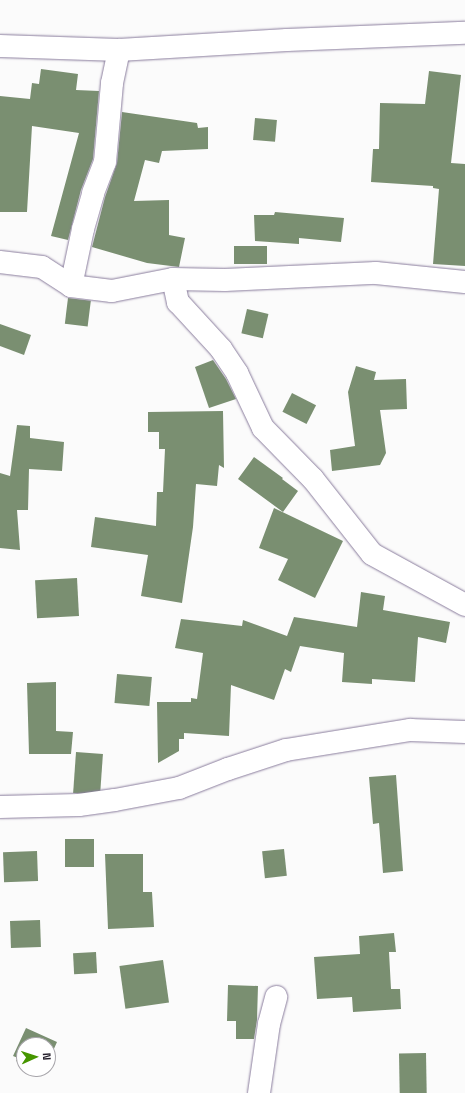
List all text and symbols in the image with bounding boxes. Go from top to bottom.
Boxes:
north arrow [16,1037,56,1077]
text: N [40,1052,54,1060]

